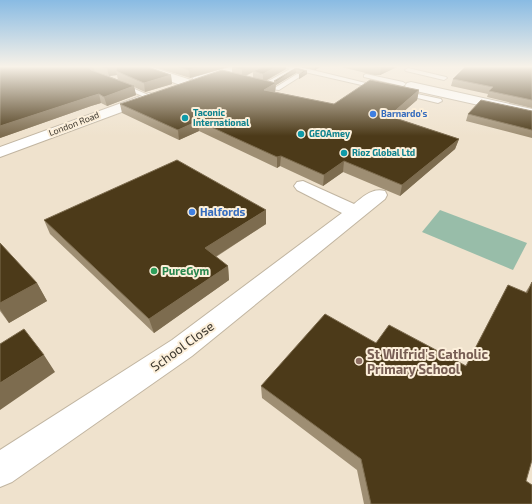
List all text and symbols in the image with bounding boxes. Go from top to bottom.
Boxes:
place label: Taconic International [193,107,249,128]
place label: Barnardo's [381,108,427,119]
street label: London Road [47,109,101,138]
marker: Barnardo's [368,109,378,119]
marker: Taconic International [180,113,190,123]
place label: GEOAmey [309,128,351,140]
marker: GEOAmey [296,129,306,139]
place label: Rioz Global Ltd [352,147,415,158]
marker: Rioz Global Ltd [339,148,349,158]
place label: Halfords [200,205,245,218]
marker: Halfords [187,207,197,217]
place label: PureGym [162,264,209,278]
marker: PureGym [149,266,159,276]
street label: School Close [147,318,217,374]
place label: St Wilfrid's Catholic Primary School [367,346,488,377]
marker: St Wilfrid's Catholic Primary School [354,356,364,366]

